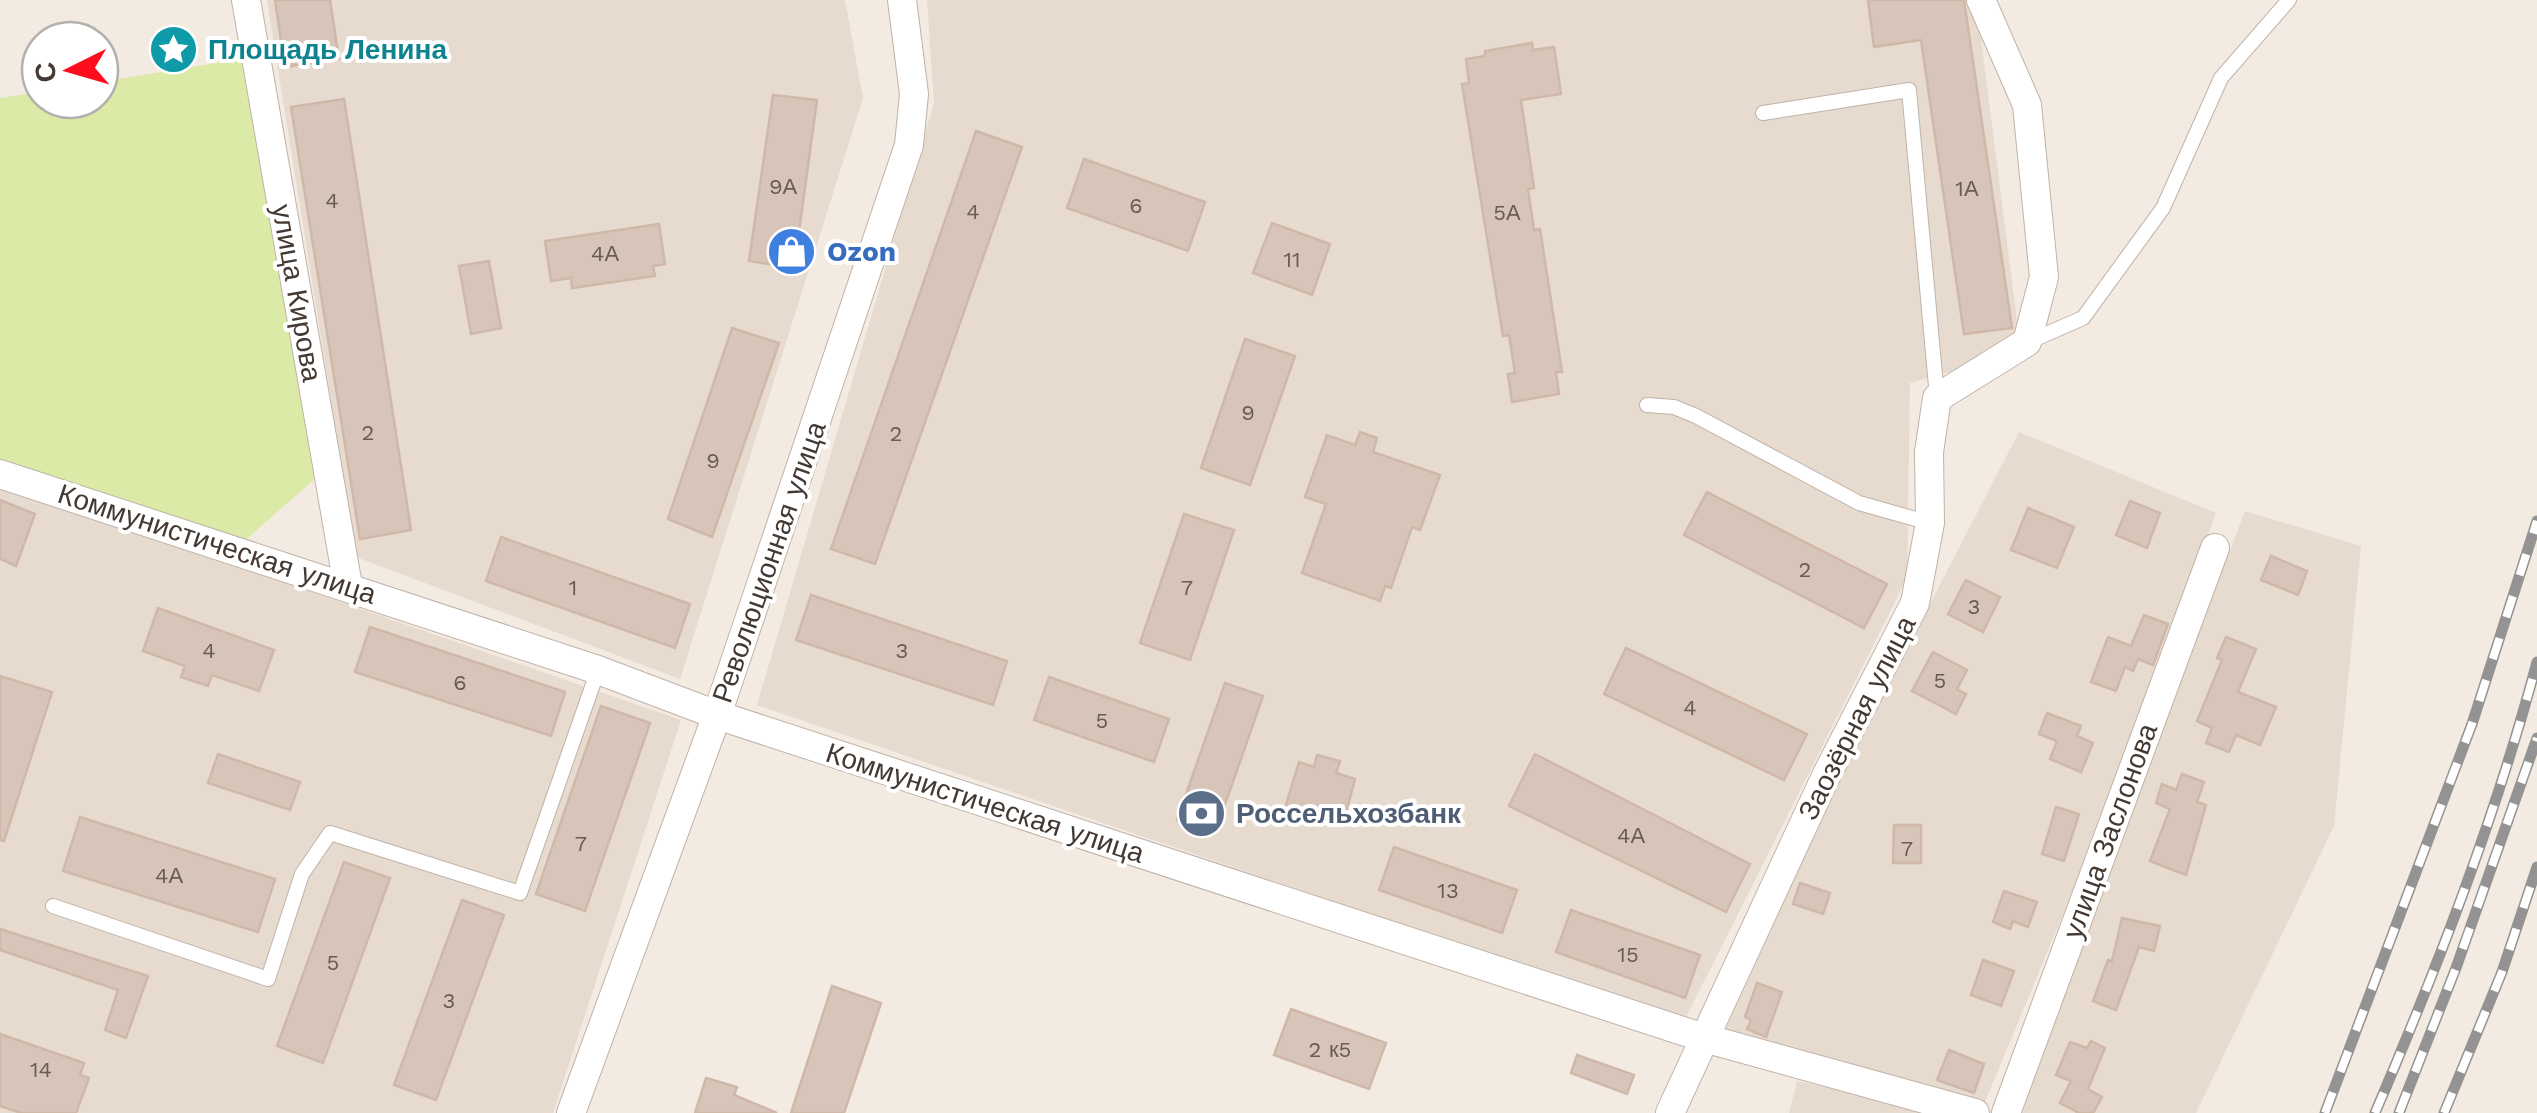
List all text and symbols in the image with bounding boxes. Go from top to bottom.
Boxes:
north arrow [20,20,120,120]
place icon: Площадь Ленина [147,23,199,75]
place label: Площадь Ленина [208,33,447,66]
text: С [28,61,63,84]
house number: 9А [769,174,797,199]
house number: 1А [1955,176,1979,201]
house number: 4 [325,188,339,213]
house number: 6 [1129,193,1143,218]
house number: 4 [966,199,980,224]
house number: 5А [1493,200,1521,225]
street label: улица Кирова [265,202,329,385]
shop icon: Ozon [766,225,818,277]
place label: Ozon [827,235,896,268]
house number: 4А [591,241,619,266]
house number: 11 [1283,247,1301,272]
house number: 9 [1241,400,1255,425]
street label: Революционная улица [705,417,833,707]
house number: 2 [362,420,374,445]
house number: 2 [890,421,902,446]
house number: 9 [706,448,720,473]
street label: Коммунистическая улица [54,477,381,611]
house number: 2 [1799,557,1811,582]
house number: 1 [569,575,577,600]
house number: 7 [1181,575,1193,600]
house number: 3 [1968,594,1980,619]
street label: Заозёрная улица [1791,610,1923,825]
house number: 4 [202,638,216,663]
house number: 3 [896,638,908,663]
house number: 5 [1934,668,1946,693]
house number: 6 [453,670,467,695]
house number: 4 [1683,695,1697,720]
house number: 5 [1096,708,1108,733]
street label: улица Заслонова [2056,719,2164,943]
street label: Коммунистическая улица [822,736,1149,870]
bank icon: Россельхозбанк [1175,787,1227,839]
place label: Россельхозбанк [1236,797,1462,830]
house number: 4А [1617,823,1645,848]
house number: 7 [575,831,587,856]
house number: 7 [1901,836,1913,861]
house number: 4А [155,863,183,888]
house number: 13 [1437,878,1459,903]
house number: 15 [1617,942,1639,967]
house number: 5 [327,950,339,975]
house number: 3 [443,988,455,1013]
house number: 2 к5 [1309,1037,1351,1062]
house number: 14 [30,1057,52,1082]

